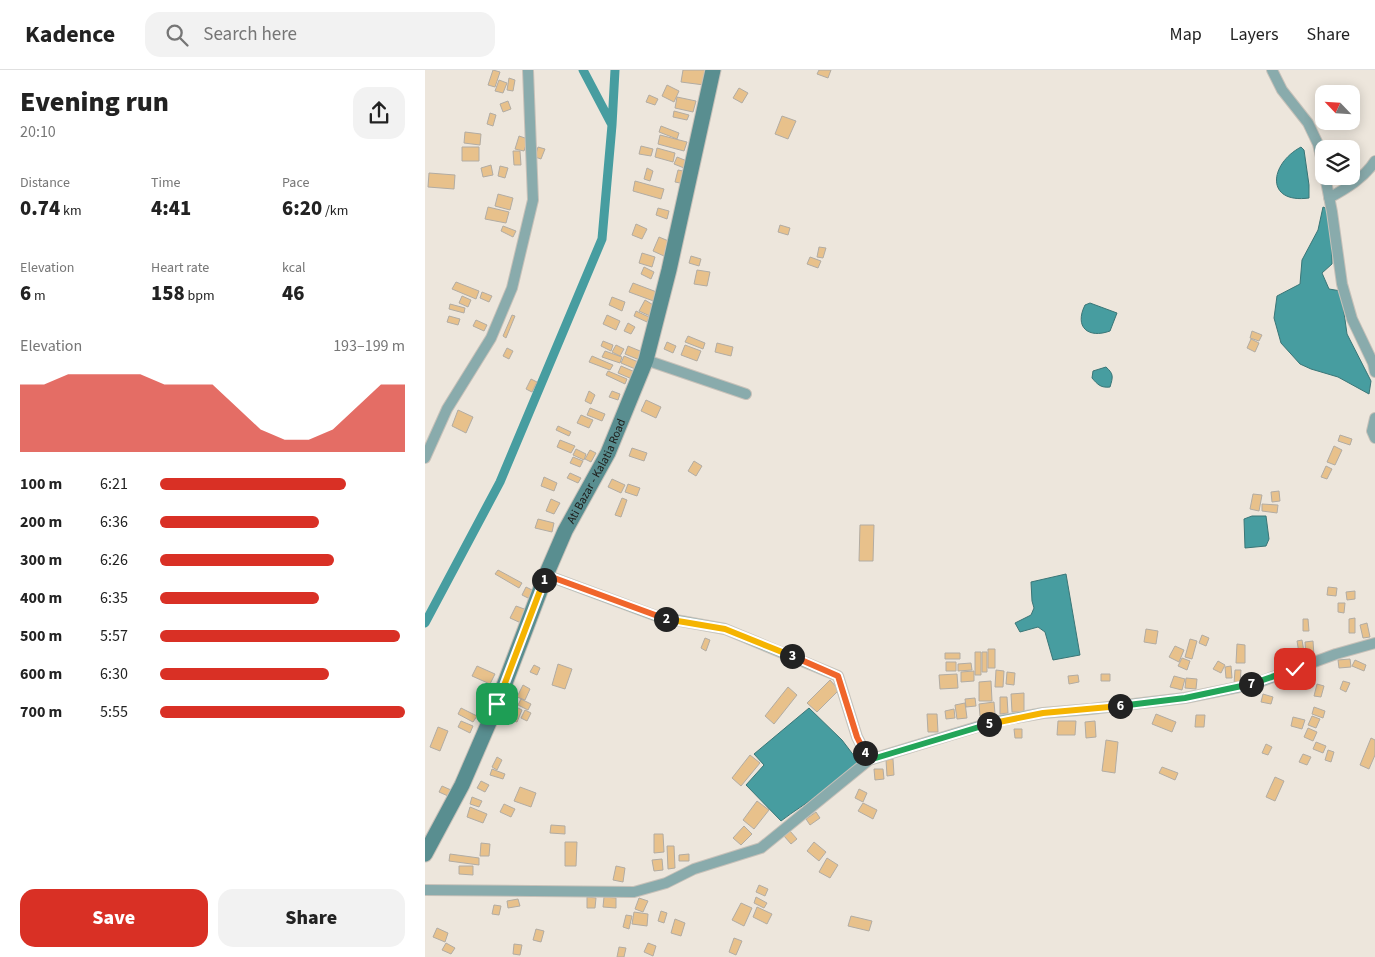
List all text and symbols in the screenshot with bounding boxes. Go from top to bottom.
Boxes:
search box [145,12,495,57]
text: Kadence [25,17,115,52]
icon: search [163,21,191,49]
text: Search here [203,21,297,48]
text: Map [1170,22,1202,47]
text: Layers [1230,22,1279,47]
text: Share [1307,22,1350,47]
text: Evening run [20,82,169,122]
north arrow [1315,85,1360,130]
map controls [1315,85,1360,185]
button: share [353,87,405,139]
text: 20:10 [20,121,56,143]
button: layers [1315,140,1360,185]
text: Distance [20,173,70,193]
text: Time [151,173,181,193]
text: Pace [282,173,309,193]
text: 0.74 [20,193,60,223]
text: 4:41 [151,193,191,223]
text: 6:20 [282,193,322,223]
text: km [60,201,82,221]
text: /km [322,201,348,221]
text: Elevation [20,258,75,278]
text: Heart rate [151,258,209,278]
text: kcal [282,258,306,278]
text: 6 [20,278,31,308]
text: 158 [151,278,185,308]
text: 46 [282,278,304,308]
text: m [31,286,46,306]
text: bpm [185,286,215,306]
text: Elevation [20,335,82,357]
text: 193–199 m [333,335,405,357]
street label: Ati Bazar - Kalatia Road [562,416,630,527]
text: 100 m [20,473,62,495]
text: 6:21 [100,473,128,495]
text: 200 m [20,511,62,533]
text: 6:36 [100,511,128,533]
text: 300 m [20,549,62,571]
text: 6:26 [100,549,128,571]
pin: 1 [531,568,557,592]
text: 1 [541,570,548,590]
text: 400 m [20,587,62,609]
text: 6:35 [100,587,128,609]
pin: 2 [653,606,679,632]
text: 2 [663,609,670,629]
text: 500 m [20,625,62,647]
text: 5:57 [100,625,128,647]
pin: 3 [779,644,805,668]
text: 3 [789,646,796,666]
pin [1274,648,1316,690]
icon: check [1281,655,1309,683]
text: 600 m [20,663,62,685]
text: 6:30 [100,663,128,685]
pin: 7 [1239,672,1263,696]
text: 7 [1248,674,1255,694]
pin [476,683,518,725]
icon: arrive [483,690,511,718]
pin: 6 [1107,694,1133,718]
text: 6 [1117,696,1124,716]
text: 700 m [20,701,62,723]
text: 5:55 [100,701,128,723]
pin: 5 [977,712,1001,736]
text: 5 [986,714,993,734]
pin: 4 [853,740,877,766]
text: 4 [862,743,869,763]
button: Save [20,889,208,947]
button: Share [218,889,405,947]

